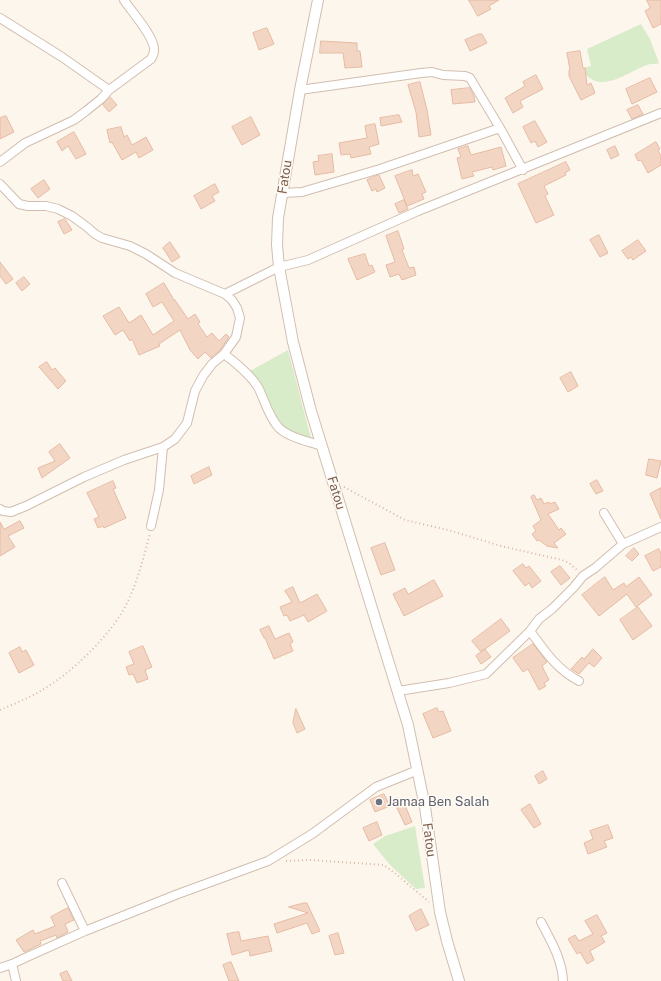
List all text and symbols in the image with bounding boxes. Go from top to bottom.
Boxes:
street label: Fatou [275,159,295,195]
street label: Fatou [324,474,348,512]
place label: Jamaa Ben Salah [387,794,489,810]
marker: Jamaa Ben Salah [374,797,384,807]
street label: Fatou [419,822,439,858]

